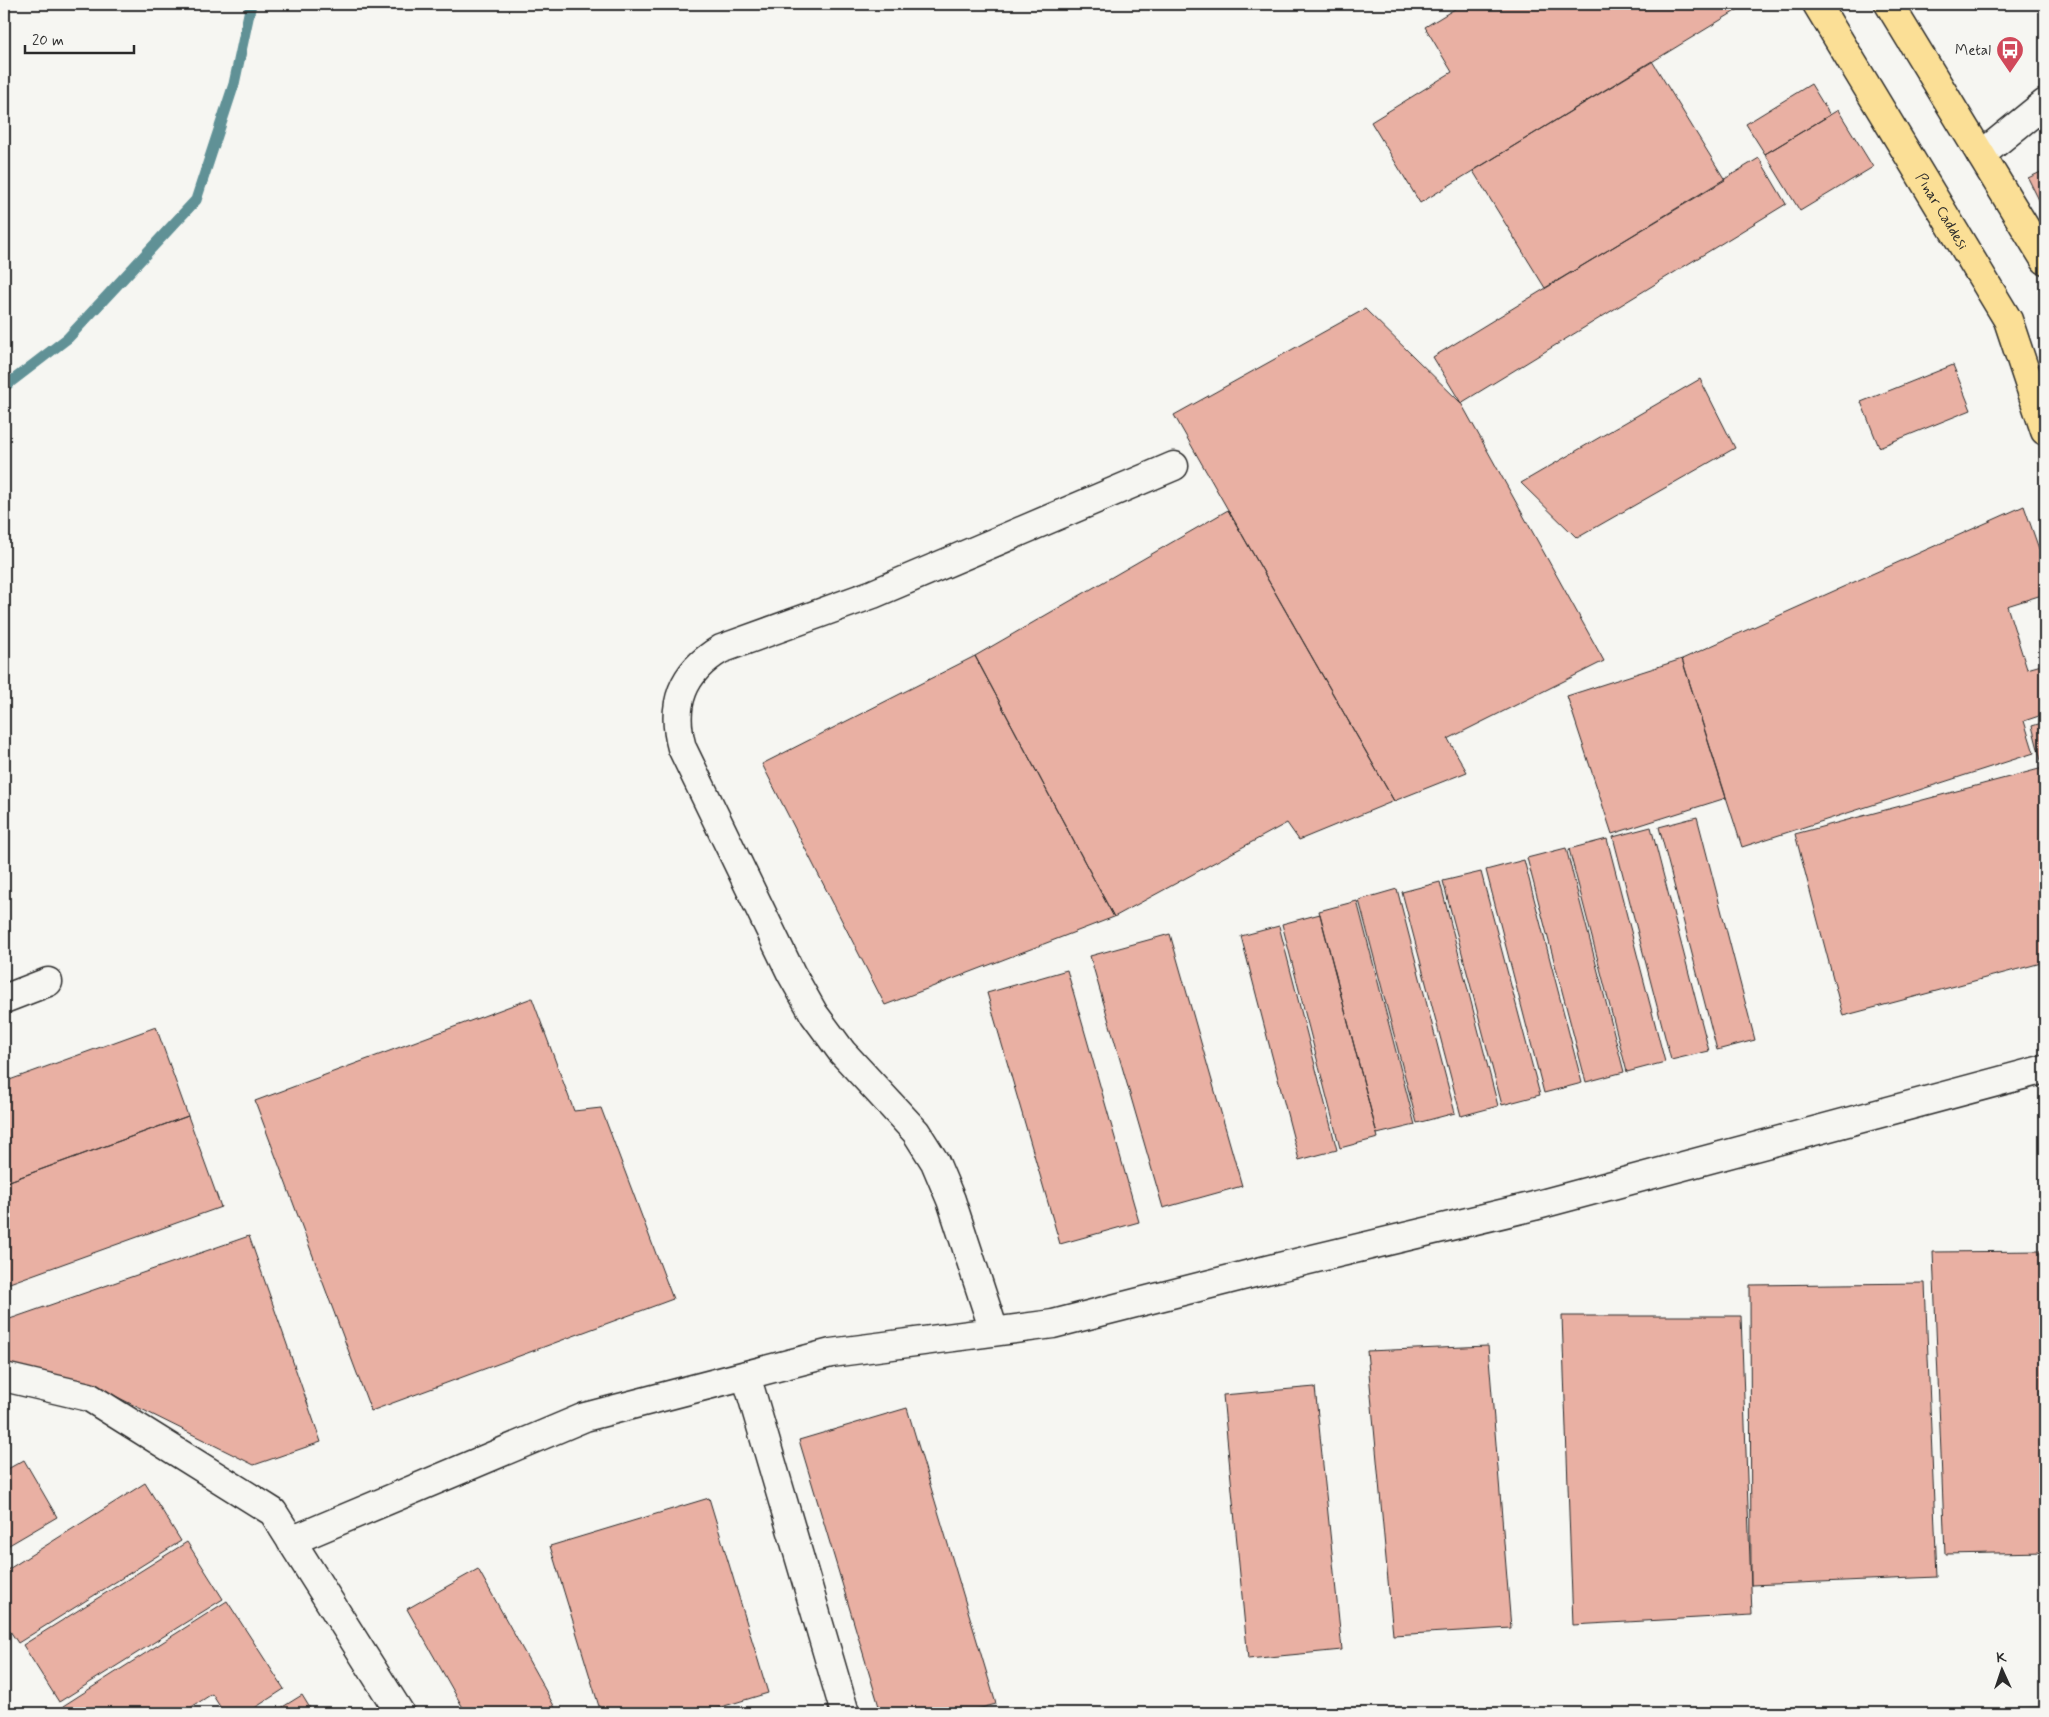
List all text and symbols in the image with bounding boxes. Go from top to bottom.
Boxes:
scale bar [25,22,134,54]
text: 20 m [32,31,64,51]
bus stop icon: Metal [1995,35,2025,74]
place label: Metal [1955,41,1991,61]
street label: Pınar Caddesi [1910,169,1972,254]
north arrow [1976,1644,2026,1694]
text: K [1996,1649,2008,1667]

